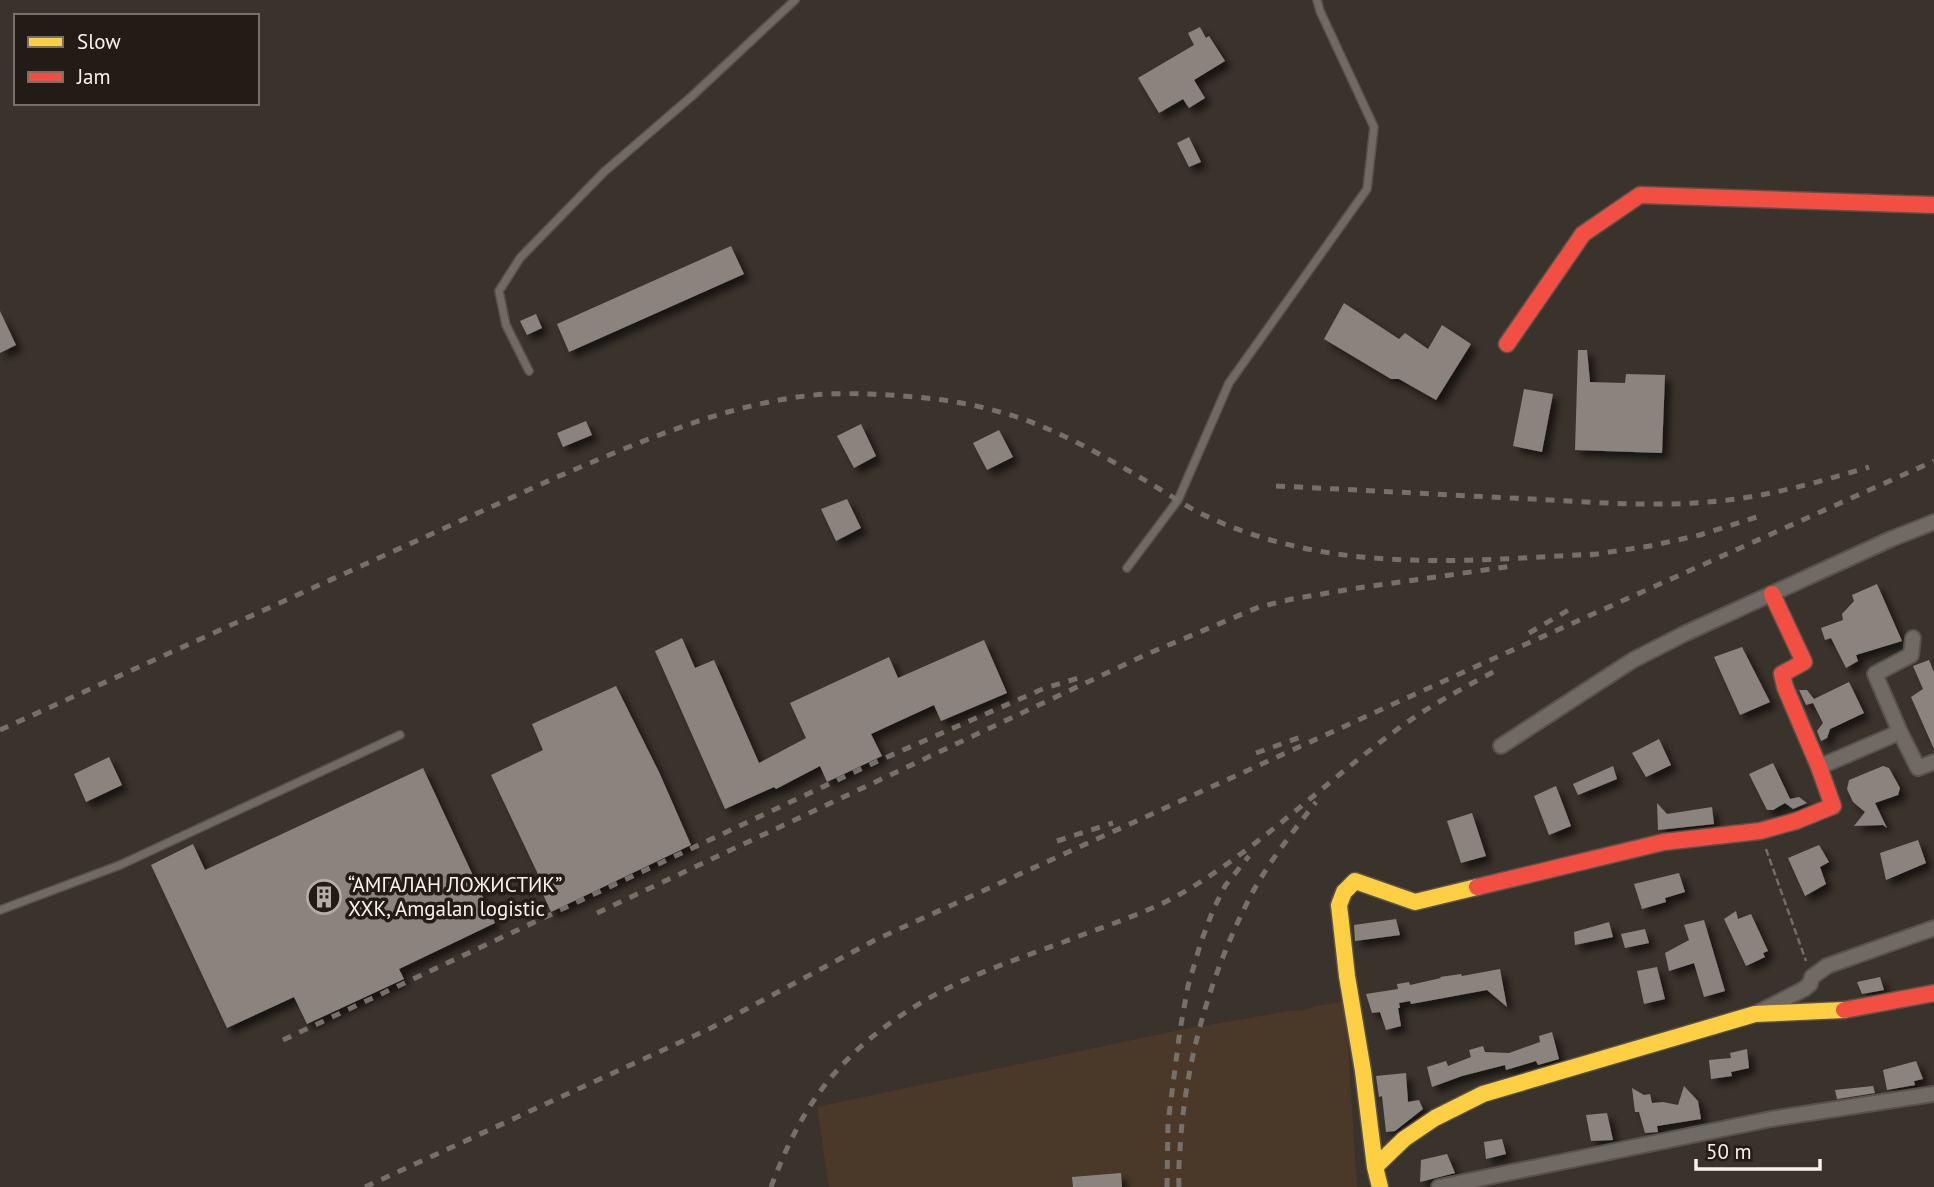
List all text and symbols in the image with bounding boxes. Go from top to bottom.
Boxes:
legend [14,14,259,105]
text: Slow [77,28,121,55]
text: Jam [76,63,111,90]
place label: “АМГАЛАН ЛОЖИСТИК” ХХК, Amgalan logistic [348,871,562,922]
building icon: “АМГАЛАН ЛОЖИСТИК” ХХК, Amgalan logistic [305,878,343,916]
scale bar [1696,1128,1820,1172]
text: 50 m [1706,1138,1752,1165]

